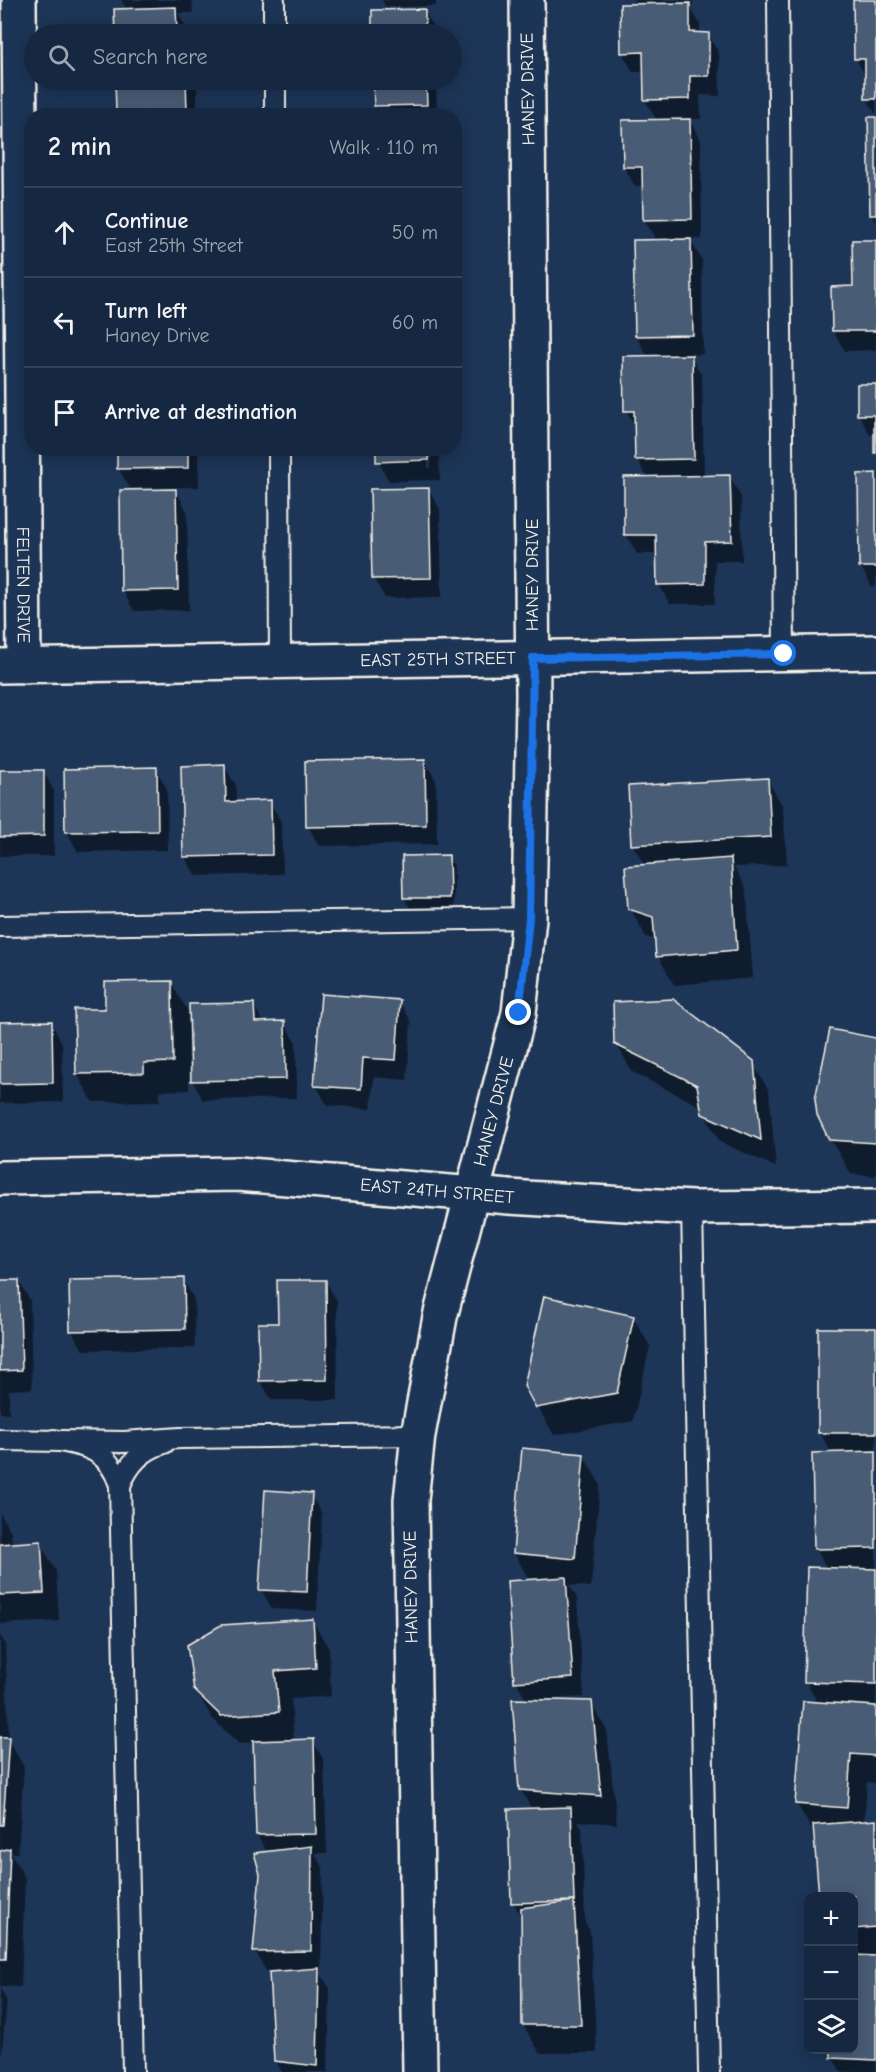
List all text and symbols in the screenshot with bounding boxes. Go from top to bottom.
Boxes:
search box [24,24,462,90]
street label: HANEY DRIVE [517,32,539,145]
icon: search [45,41,78,74]
text: Search here [93,44,208,70]
text: 2 min [48,132,111,162]
text: Walk · 110 m [330,136,438,159]
text: Continue [105,208,188,234]
icon: ahead [48,216,81,249]
text: 50 m [392,221,438,244]
text: East 25th Street [105,234,243,257]
text: Turn left [105,298,187,324]
icon: left [48,306,81,339]
text: 60 m [392,311,438,334]
text: Haney Drive [105,324,210,347]
icon: arrive [48,396,81,429]
text: Arrive at destination [105,399,297,425]
street label: HANEY DRIVE [522,519,543,631]
street label: FELTEN DRIVE [12,527,34,643]
route start [770,640,796,666]
street label: EAST 25TH STREET [360,647,516,671]
route end [505,999,531,1025]
street label: HANEY DRIVE [469,1054,518,1168]
street label: EAST 24TH STREET [359,1174,515,1208]
street label: HANEY DRIVE [400,1530,422,1643]
map controls [804,1892,858,2054]
button: + [804,1892,858,1946]
button: − [804,1946,858,2000]
button: layers [804,2000,858,2054]

